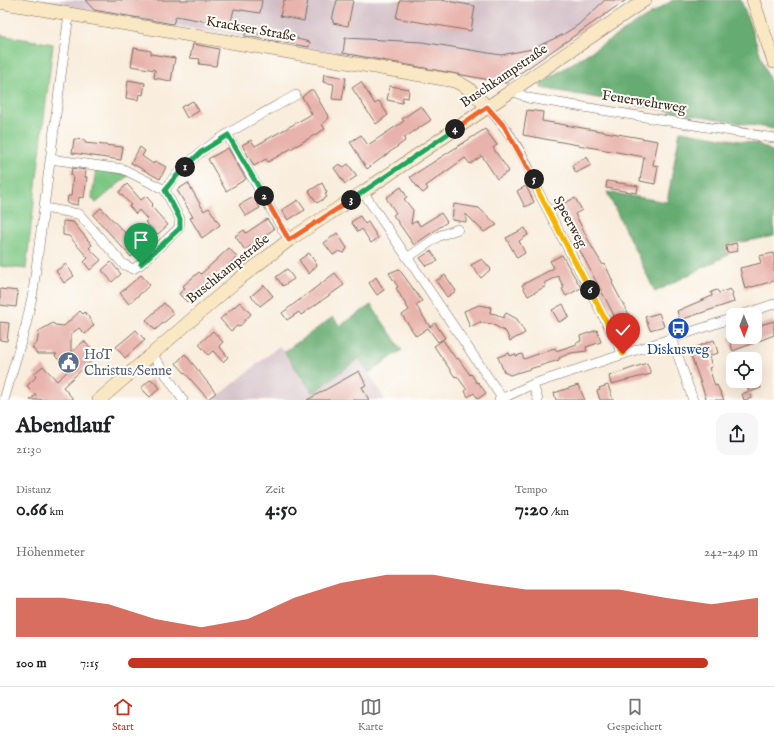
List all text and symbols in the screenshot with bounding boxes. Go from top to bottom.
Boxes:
street label: Krackser Straße [205,12,298,46]
street label: Buschkampstraße [457,40,552,112]
street label: Feuerwehrweg [600,86,688,118]
pin: 4 [445,119,465,139]
text: 4 [452,122,458,136]
pin: 1 [175,157,195,177]
text: 1 [183,160,187,174]
pin: 5 [524,169,544,189]
text: 5 [532,172,536,186]
pin: 2 [254,186,274,206]
text: 2 [261,189,267,203]
pin: 3 [341,190,361,210]
text: 3 [349,193,353,207]
street label: Speerweg [549,193,591,251]
pin [124,223,158,264]
icon: arrive [130,229,152,251]
street label: Buschkampstraße [183,230,274,308]
pin: 6 [580,280,600,300]
text: 6 [588,283,592,297]
north arrow [726,308,762,344]
map controls [726,308,762,388]
pin [606,313,640,354]
bus stop icon: Diskusweg [665,315,691,341]
icon: check [612,319,634,341]
place label: Diskusweg [647,341,710,359]
place label: HoT Christus/Senne [84,346,173,380]
public building icon: HoT Christus/Senne [56,350,82,376]
button: locate [726,352,762,388]
text: Abendlauf [16,412,111,440]
button: share [716,413,758,455]
text: 21:30 [16,441,42,458]
text: Distanz [16,483,51,497]
text: Zeit [265,483,285,497]
text: Tempo [515,483,547,497]
text: 0.66 [16,497,47,522]
text: 4:50 [265,497,297,522]
text: 7:20 [515,497,549,522]
text: km [47,505,64,519]
text: /km [549,505,569,519]
text: Höhenmeter [16,544,85,561]
text: 242–249 m [704,544,758,561]
text: 100 m [16,655,46,672]
text: 7:15 [80,655,99,672]
tab: Start [112,696,134,734]
tab: Karte [358,696,383,734]
tab: Gespeichert [607,696,662,734]

